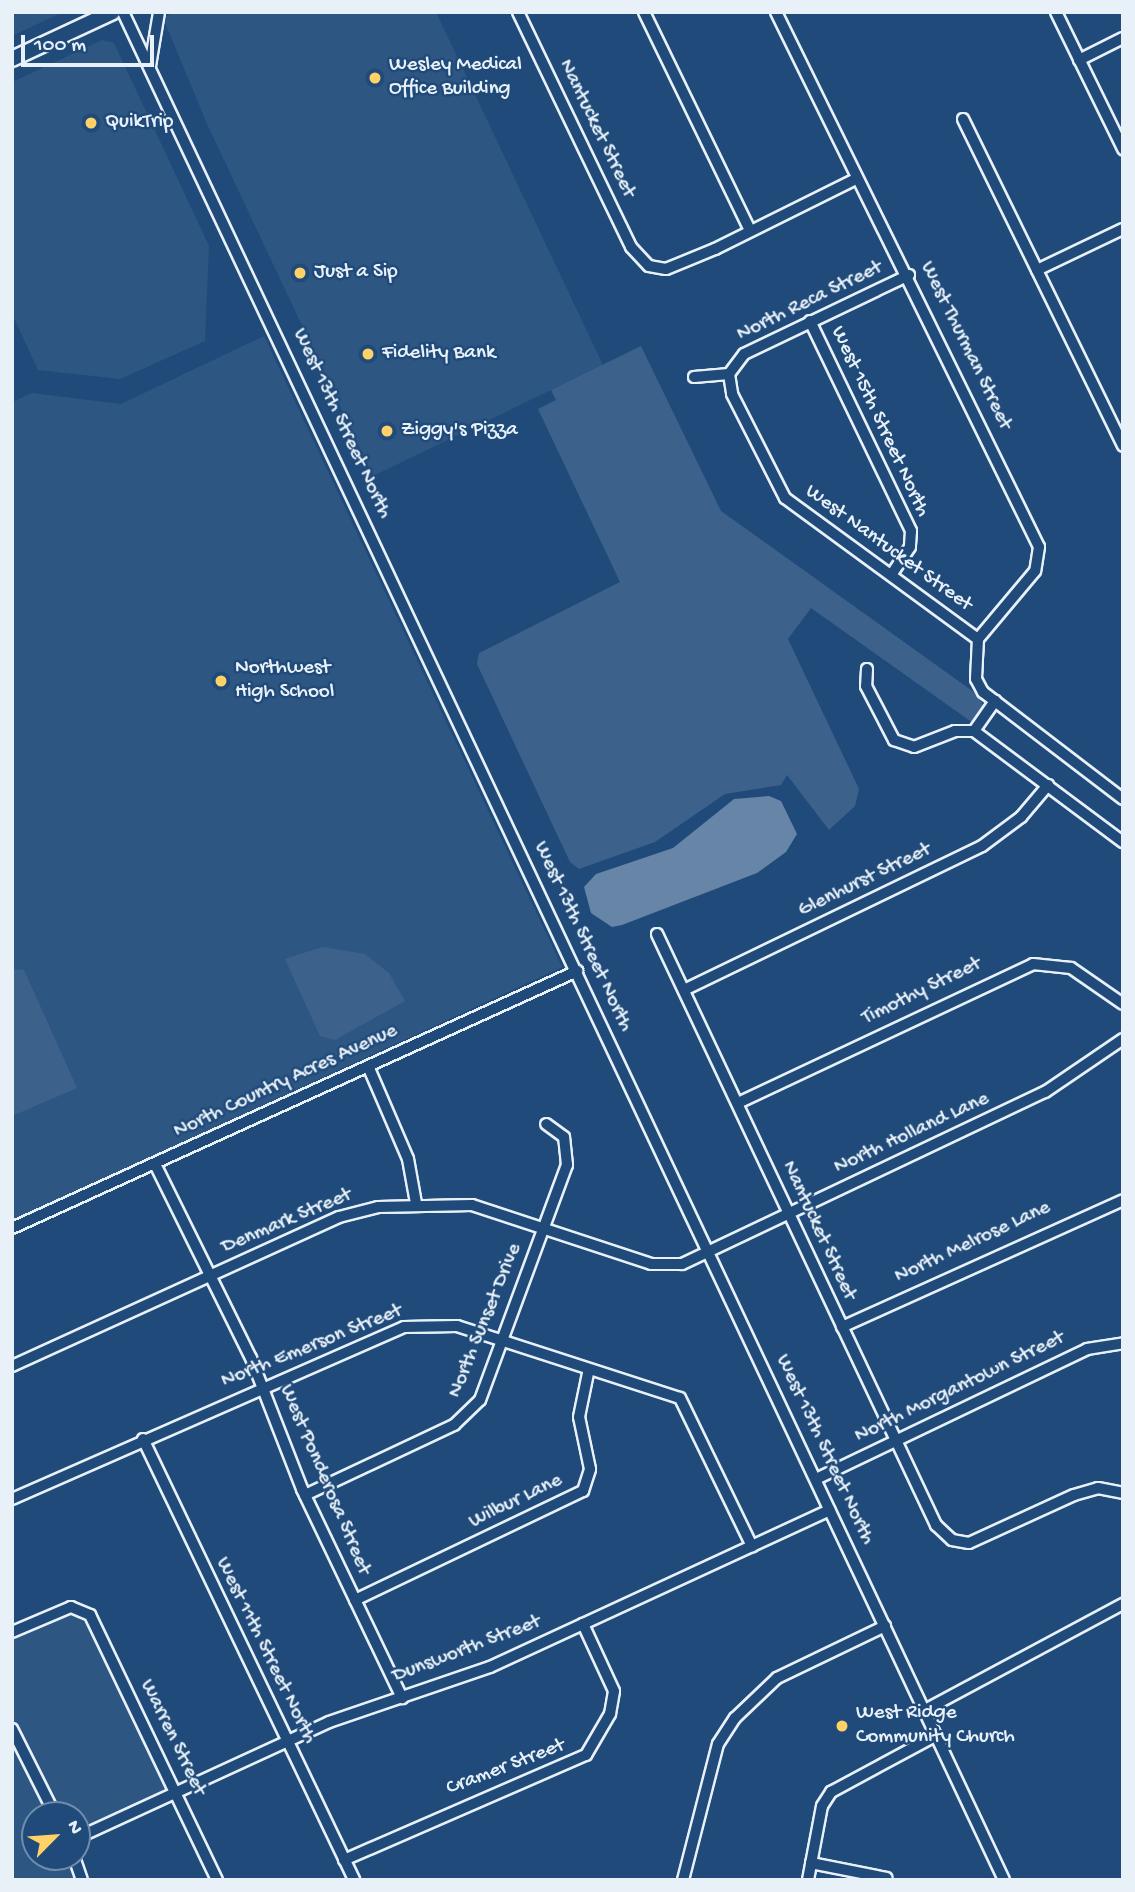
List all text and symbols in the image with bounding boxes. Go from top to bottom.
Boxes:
scale bar [24,21,158,65]
text: 100 m [34,34,86,59]
place label: Wesley Medical Office Building [389,53,522,103]
street label: Nantucket Street [552,56,640,202]
marker: Wesley Medical Office Building [367,70,383,86]
place label: QuikTrip [105,110,173,136]
marker: QuikTrip [83,115,99,131]
street label: North Reca Street [733,256,887,348]
street label: West Thurman Street [913,258,1017,434]
place label: Just a Sip [314,260,398,286]
marker: Just a Sip [292,265,308,281]
street label: West 15th Street North [824,323,934,521]
street label: West 13th Street North [286,325,396,523]
place label: Fidelity Bank [382,341,495,367]
marker: Fidelity Bank [360,346,376,362]
place label: Ziggy's Pizza [401,418,518,444]
marker: Ziggy's Pizza [379,423,395,439]
street label: West Nantucket Street [799,480,977,618]
place label: Northwest High School [235,656,334,706]
marker: Northwest High School [213,673,229,689]
street label: West 13th Street North [527,838,637,1036]
street label: Glenhurst Street [795,838,935,924]
street label: Timothy Street [858,952,986,1032]
street label: North Country Acres Avenue [170,1019,402,1145]
street label: North Holland Lane [831,1087,993,1181]
street label: Nantucket Street [775,1157,861,1305]
street label: Denmark Street [218,1183,356,1261]
street label: North Melrose Lane [891,1196,1055,1290]
street label: North Sunset Drive [444,1240,528,1402]
street label: North Emerson Street [218,1299,406,1395]
street label: North Morgantown Street [851,1326,1069,1450]
street label: West 13th Street North [769,1351,879,1549]
street label: West Ponderosa Street [272,1381,376,1579]
street label: Wilbur Lane [465,1469,567,1535]
street label: West 11th Street North [209,1554,321,1748]
street label: Dunsworth Street [389,1610,545,1690]
street label: Warren Street [133,1676,211,1800]
place label: West Ridge Community Church [856,1701,1015,1751]
marker: West Ridge Community Church [834,1718,850,1734]
street label: Cramer Street [443,1734,569,1802]
north arrow [21,1801,91,1871]
text: N [61,1817,87,1838]

